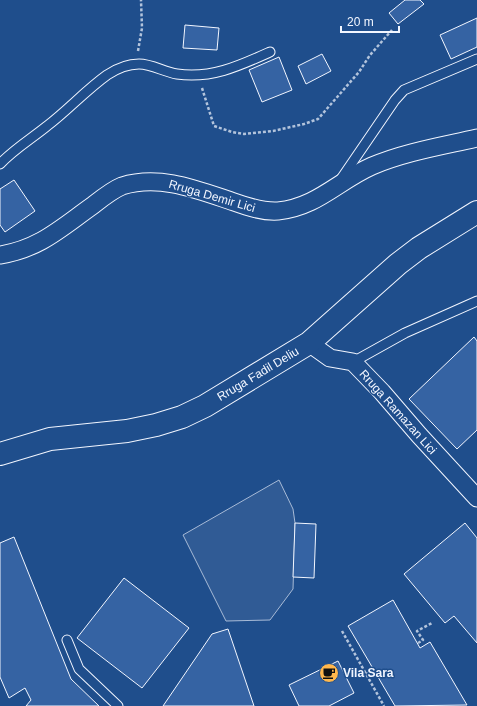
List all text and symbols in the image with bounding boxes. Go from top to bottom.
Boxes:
scale bar [341,8,399,34]
text: 20 m [347,15,374,29]
street label: Rruga Demir Lici [167,177,257,215]
street label: Rruga Fadil Deliu [215,344,301,404]
street label: Rruga Ramazan Lici [356,367,440,457]
cafe icon: Vila Sara [318,662,340,684]
place label: Vila Sara [343,666,394,680]

